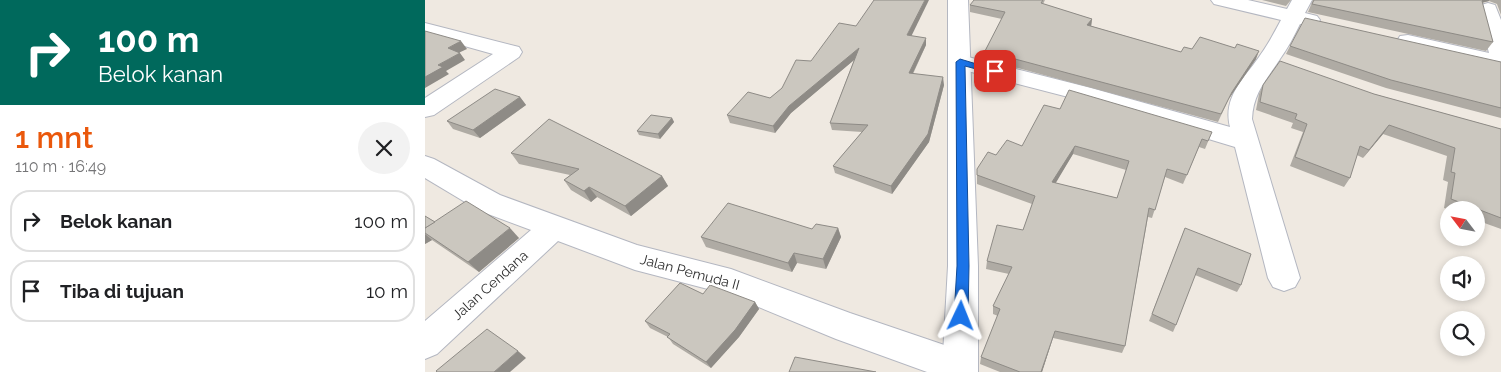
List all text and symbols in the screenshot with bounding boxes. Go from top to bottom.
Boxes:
text: 100 m [98,19,199,60]
icon: right [15,20,80,85]
pin [974,50,1016,92]
icon: arrive [981,57,1009,85]
text: Belok kanan [98,61,223,87]
text: 1 mnt [15,120,93,155]
button: close [358,122,410,174]
text: 110 m · 16:49 [15,157,106,176]
north arrow [1440,201,1485,246]
map controls [1440,201,1485,356]
icon: right [17,207,45,235]
text: Belok kanan [60,210,172,232]
text: 100 m [354,210,408,232]
street label: Jalan Cendana [449,247,531,323]
street label: Jalan Pemuda II [639,251,741,293]
button: sound [1440,256,1485,301]
icon: arrive [17,277,45,305]
text: Tiba di tujuan [60,280,184,302]
text: 10 m [366,280,408,302]
position arrow [934,289,986,341]
button: search [1440,311,1485,356]

